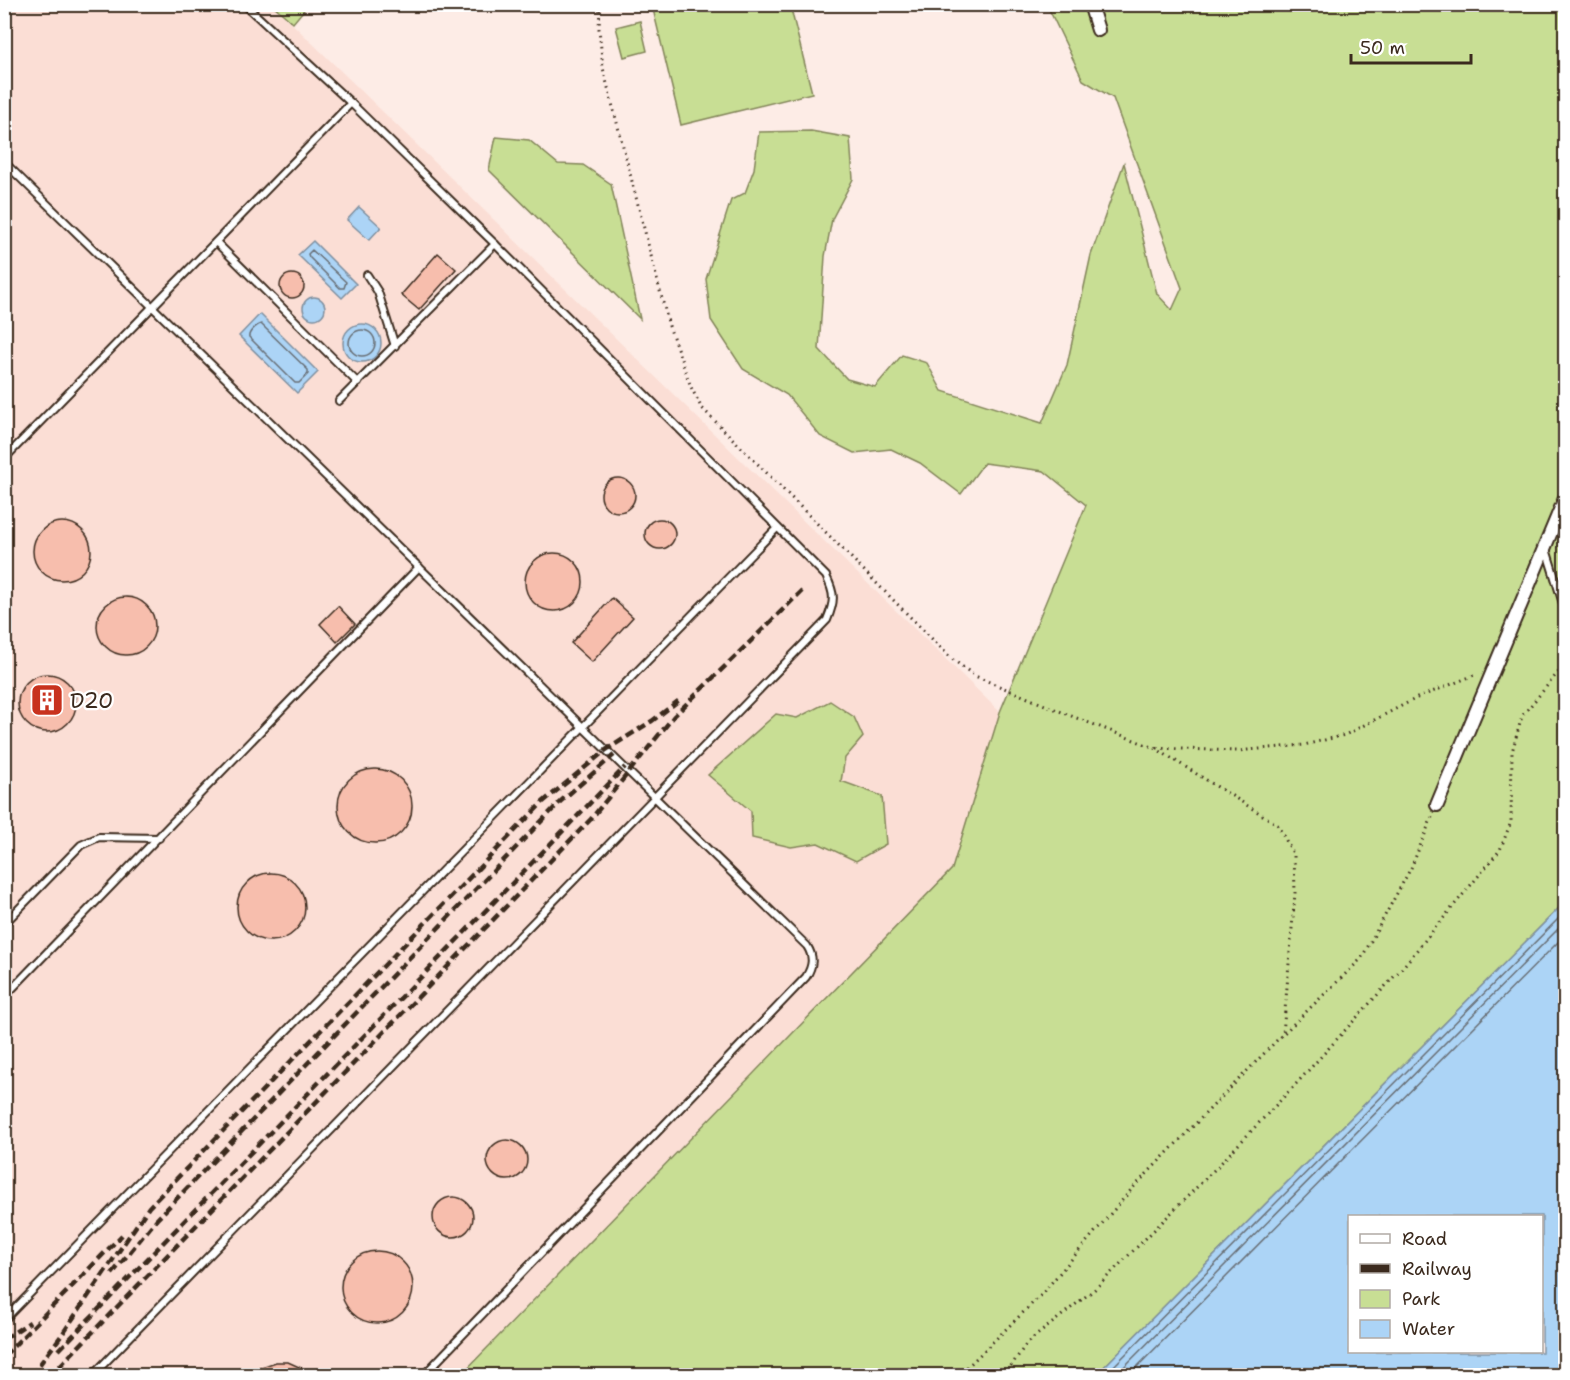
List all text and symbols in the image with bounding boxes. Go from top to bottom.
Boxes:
scale bar [1351,27,1471,65]
text: 50 m [1360,36,1405,60]
building icon: D20 [29,682,65,718]
place label: D20 [70,686,114,715]
legend [1348,1215,1543,1353]
text: Road [1402,1227,1447,1251]
text: Railway [1402,1257,1472,1281]
text: Park [1402,1287,1441,1311]
text: Water [1402,1317,1455,1341]

